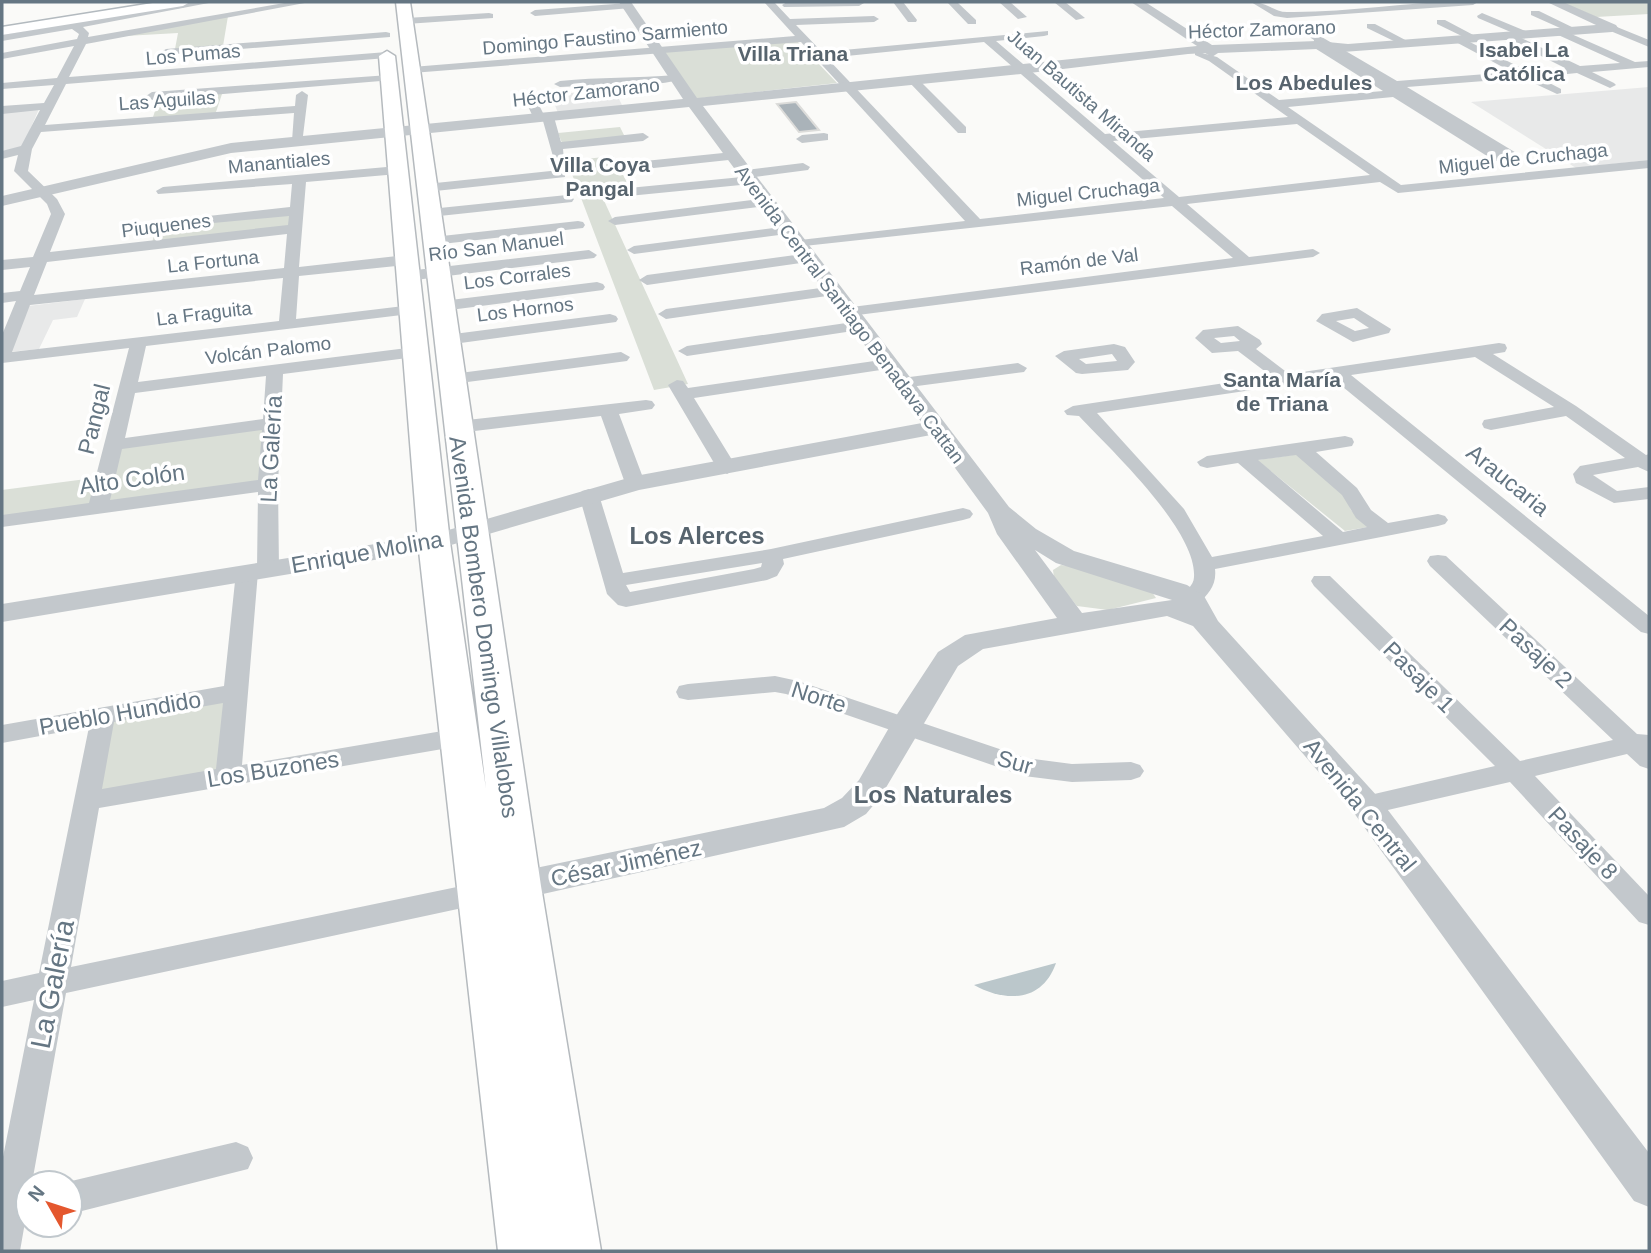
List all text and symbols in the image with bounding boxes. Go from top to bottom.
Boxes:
street label: Domingo Faustino Sarmiento [482,16,729,59]
street label: Héctor Zamorano [1188,16,1336,43]
street label: Juan Bautista Miranda [1003,25,1160,166]
district label: Isabel La Católica [1479,38,1569,85]
street label: Los Pumas [145,40,241,69]
district label: Villa Triana [738,42,849,65]
district label: Los Abedules [1236,71,1372,94]
street label: Héctor Zamorano [511,74,661,111]
street label: Las Aguilas [118,87,216,114]
street label: Miguel de Cruchaga [1437,139,1609,178]
street label: Manantiales [227,148,331,177]
district label: Villa Coya Pangal [550,153,650,200]
street label: Avenida Central Santiago Benadava Cattan [731,161,968,467]
street label: Miguel Cruchaga [1016,175,1161,210]
street label: Piuquenes [120,210,212,241]
street label: Río San Manuel [427,228,565,265]
street label: Ramón de Val [1019,244,1139,279]
street label: La Fortuna [166,246,260,277]
street label: Los Corrales [462,260,572,293]
street label: Los Hornos [476,293,575,326]
street label: La Fraguita [155,297,253,330]
street label: Volcán Palomo [204,332,332,369]
district label: Santa María de Triana [1223,368,1341,415]
street label: Pangal [73,381,115,457]
street label: La Galería [255,394,287,503]
street label: Avenida Bombero Domingo Villalobos [444,434,524,820]
street label: Araucaria [1462,439,1555,521]
street label: Alto Colón [78,459,186,499]
district label: Los Alerces [629,522,765,549]
street label: Enrique Molina [289,526,445,578]
street label: Pasaje 2 [1494,613,1578,693]
street label: Pasaje 1 [1378,636,1460,718]
street label: Norte [788,676,850,718]
street label: Pueblo Hundido [37,686,203,740]
street label: Avenida Central [1299,733,1421,877]
street label: Sur [994,745,1036,779]
street label: Los Buzones [205,746,341,792]
district label: Los Naturales [854,781,1012,808]
street label: Pasaje 8 [1543,801,1623,885]
street label: César Jiménez [548,834,704,892]
street label: La Galería [25,917,80,1051]
north arrow [14,1169,84,1239]
text: N [24,1182,49,1206]

